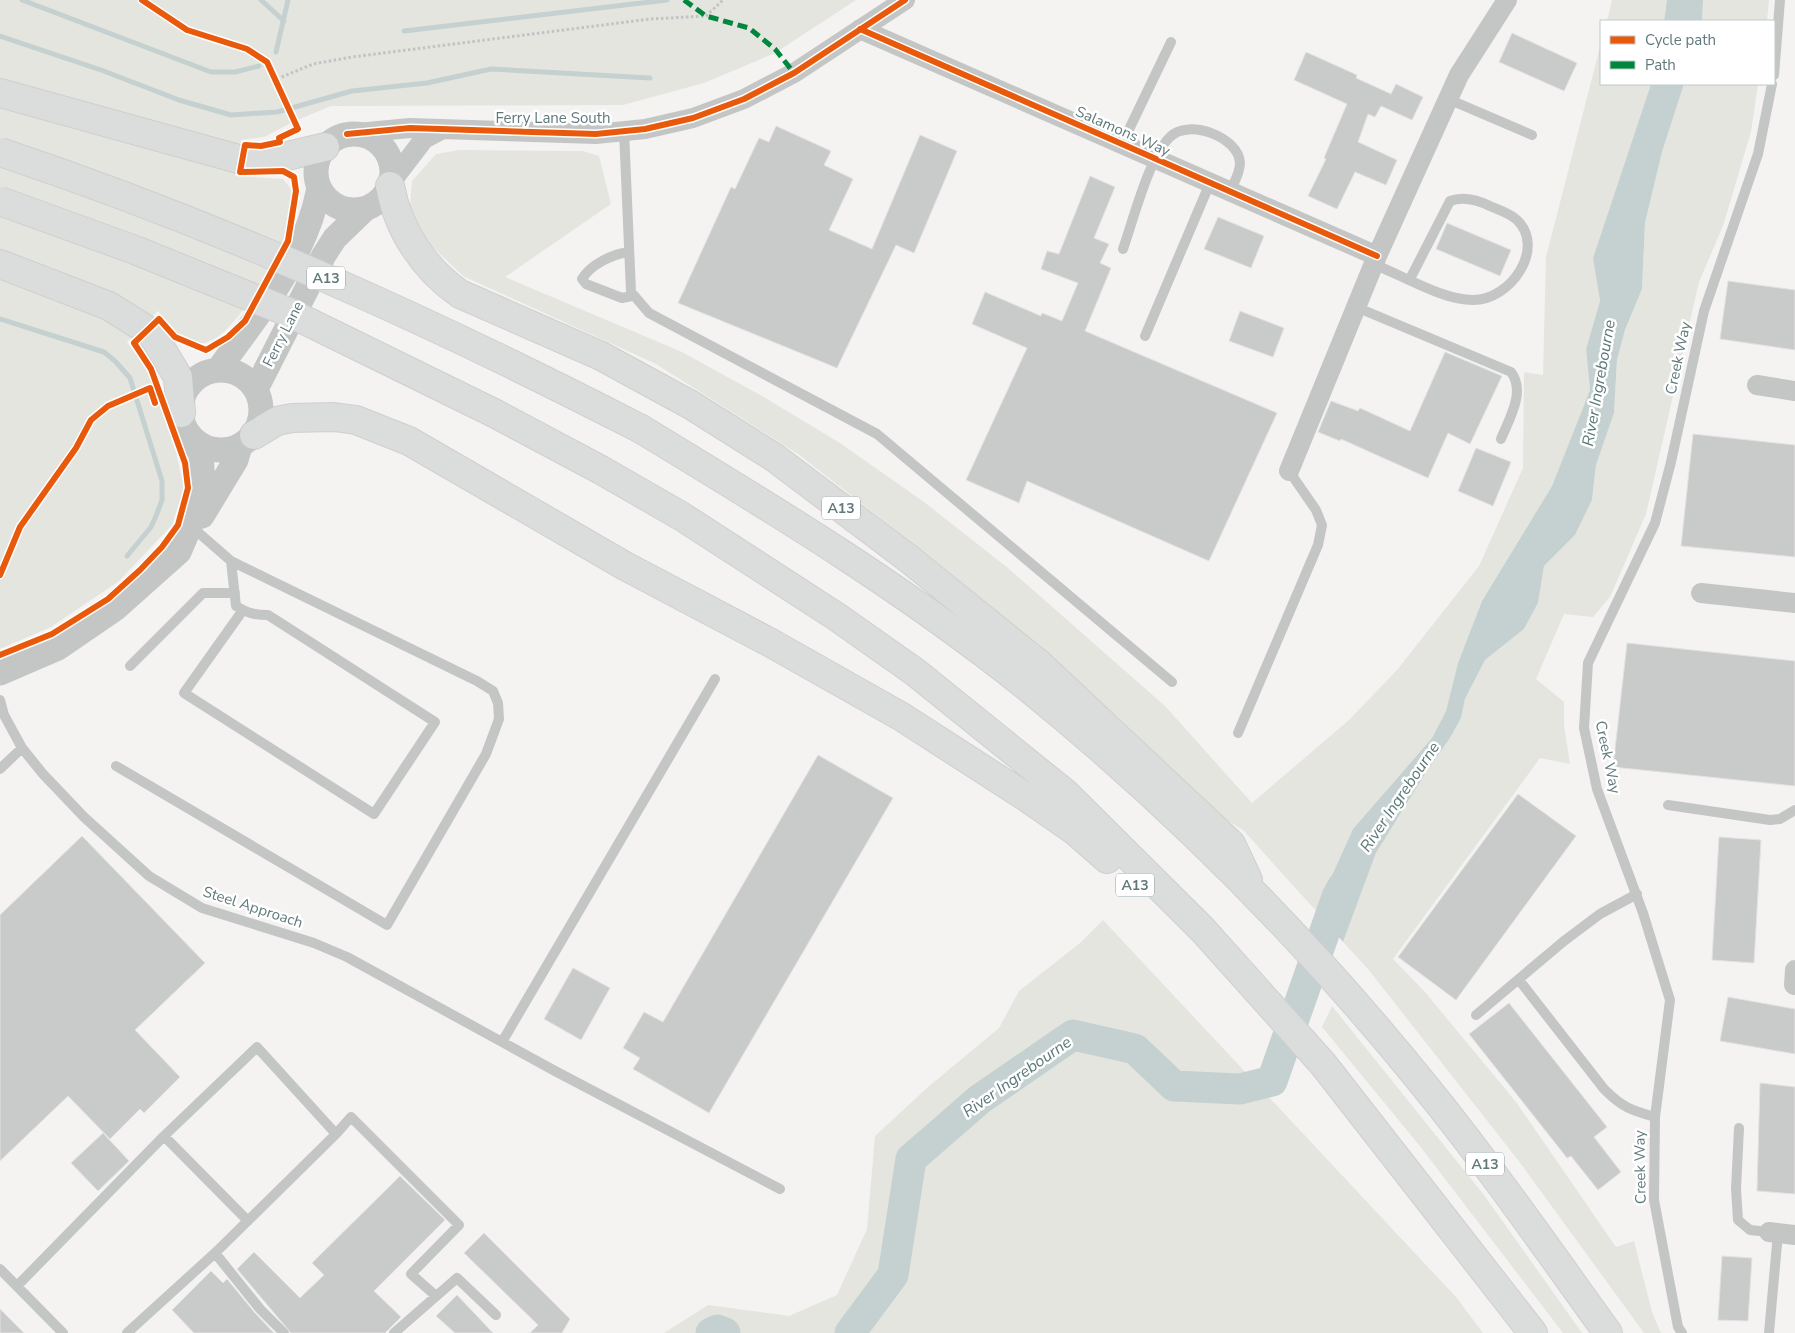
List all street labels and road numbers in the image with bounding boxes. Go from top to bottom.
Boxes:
street label: Salamons Way [1073,101,1174,161]
street label: Ferry Lane South [496,108,610,128]
road number: A13 [307,266,345,290]
street label: Ferry Lane [258,298,308,370]
street label: Creek Way [1661,319,1696,396]
road number: A13 [822,496,860,520]
street label: Creek Way [1591,719,1626,796]
road number: A13 [1116,874,1154,896]
street label: Steel Approach [200,881,306,933]
street label: Creek Way [1629,1130,1651,1204]
road number: A13 [1466,1152,1504,1176]

